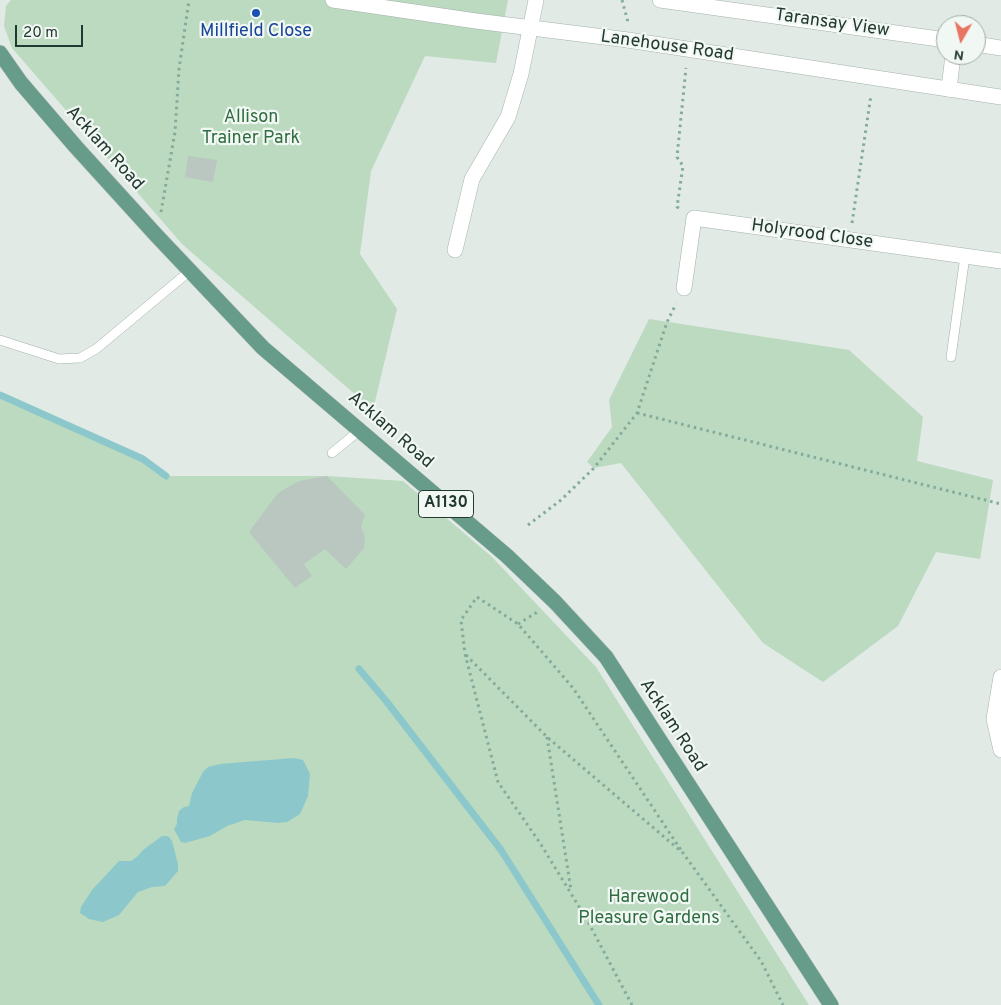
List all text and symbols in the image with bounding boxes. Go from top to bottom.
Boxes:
street label: Taransay View [773,5,891,43]
marker: Millfield Close [250,7,262,19]
scale bar [18,15,85,47]
north arrow [936,15,986,65]
place label: Millfield Close [200,21,312,43]
text: 20 m [23,24,58,43]
street label: Lanehouse Road [599,27,735,67]
text: N [953,45,965,63]
street label: Acklam Road [60,102,148,196]
park label: Allison Trainer Park [202,107,300,150]
street label: Holyrood Close [750,216,874,254]
street label: Acklam Road [343,388,437,474]
road number: A1130 [418,490,474,518]
street label: Acklam Road [634,676,710,776]
park label: Harewood Pleasure Gardens [578,887,720,930]

